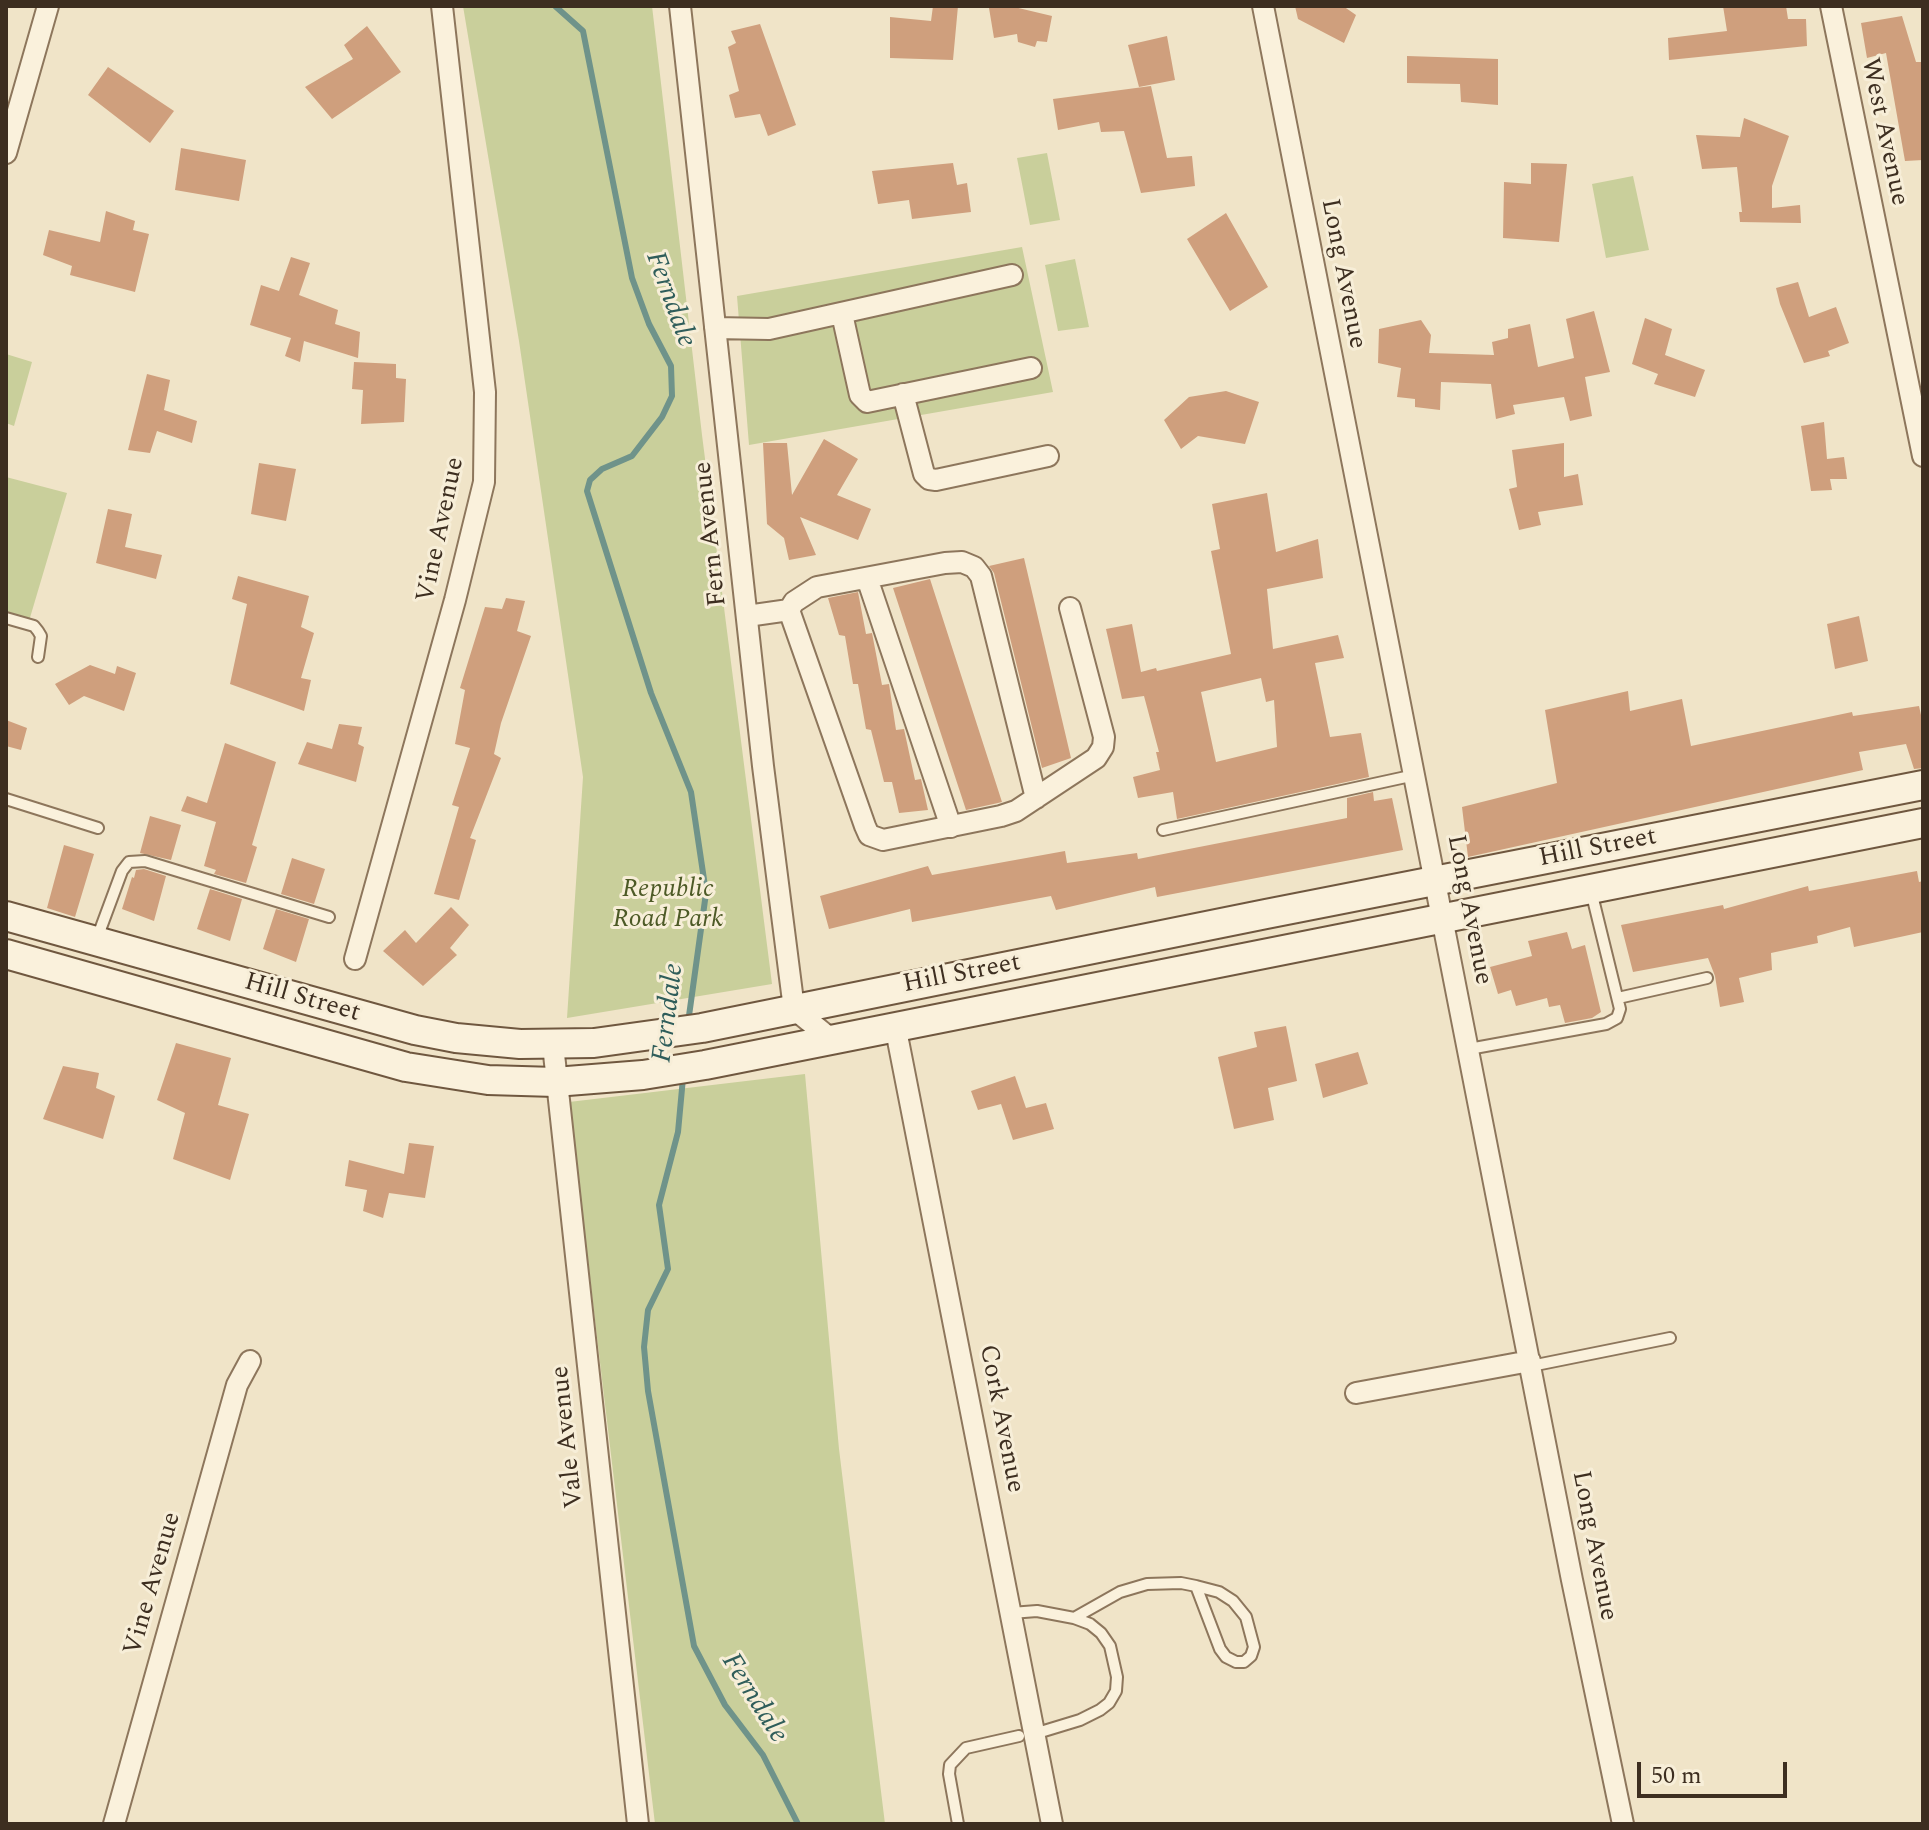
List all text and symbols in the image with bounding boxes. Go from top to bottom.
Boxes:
street label: West Avenue [1852,55,1914,209]
street label: Long Avenue [1312,196,1372,352]
water label: Ferndale [636,247,702,353]
street label: Vine Avenue [411,455,473,605]
street label: Fern Avenue [689,460,735,608]
street label: Hill Street [1537,822,1659,876]
street label: Long Avenue [1438,832,1498,988]
park label: Republic Road Park [613,875,723,936]
street label: Hill Street [901,948,1023,1002]
water label: Ferndale [647,961,693,1065]
street label: Hill Street [240,968,364,1030]
street label: Cork Avenue [970,1342,1030,1496]
street label: Vale Avenue [546,1364,592,1510]
street label: Long Avenue [1563,1468,1623,1624]
street label: Vine Avenue [119,1509,189,1659]
water label: Ferndale [712,1648,794,1750]
scale bar [1641,1746,1791,1796]
text: 50 m [1651,1758,1702,1794]

